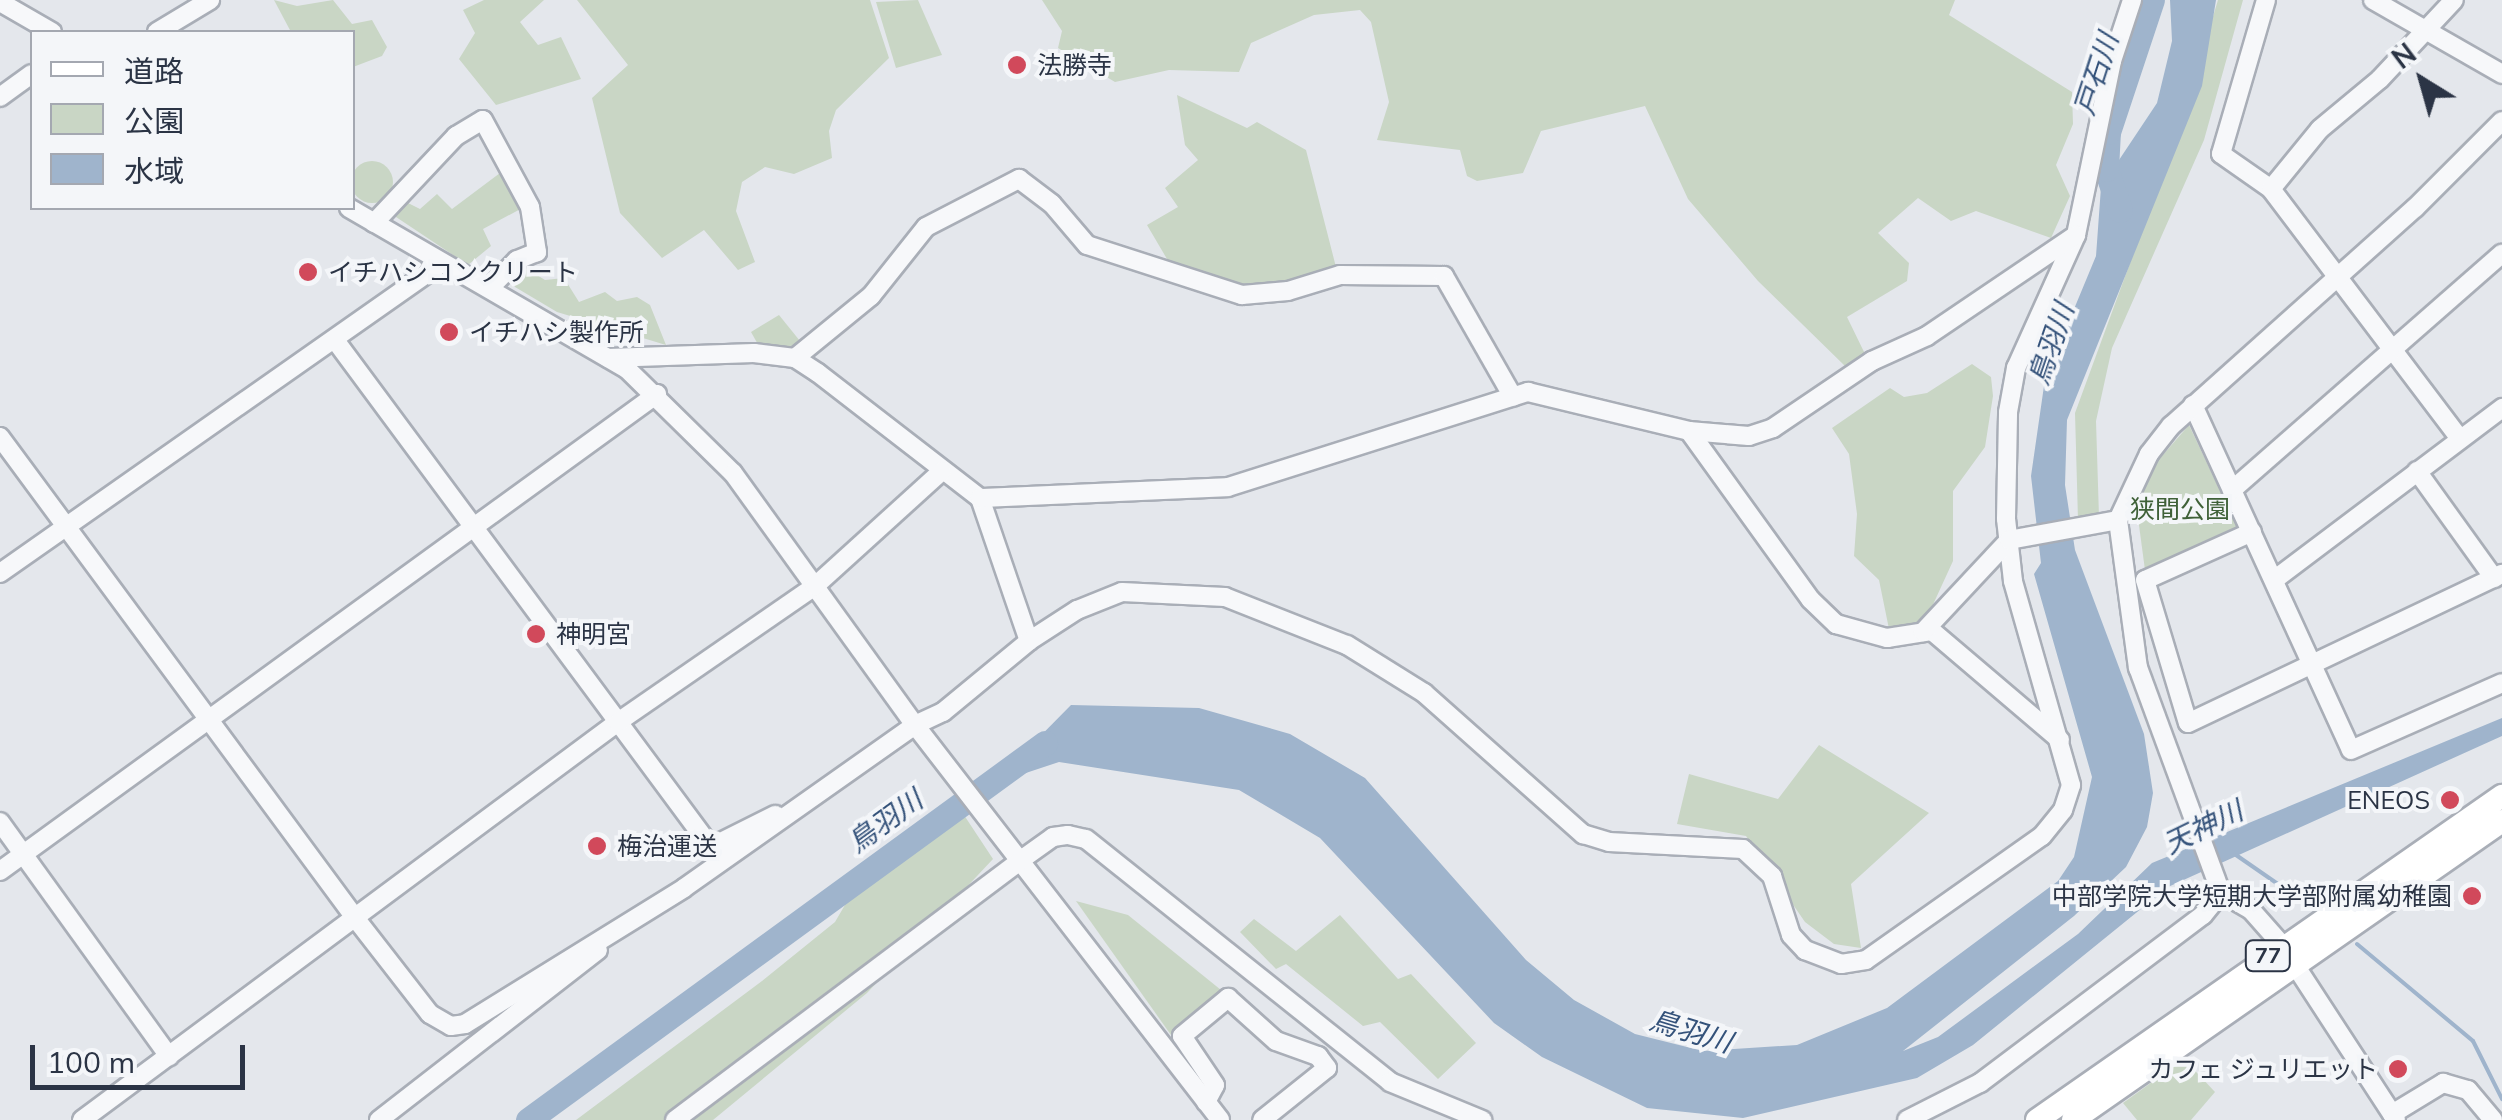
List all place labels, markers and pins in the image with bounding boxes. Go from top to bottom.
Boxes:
place label: 法勝寺 [1037,50,1112,80]
marker: 法勝寺 [1006,54,1028,76]
place label: イチハシコンクリート [328,257,578,287]
marker: イチハシコンクリート [297,261,319,283]
place label: イチハシ製作所 [469,317,644,347]
marker: イチハシ製作所 [438,321,460,343]
place label: 神明宮 [556,619,631,649]
marker: 神明宮 [525,623,547,645]
place label: ENEOS [2347,785,2430,815]
marker: ENEOS [2439,789,2461,811]
place label: 梅治運送 [617,831,717,861]
marker: 梅治運送 [586,835,608,857]
place label: 中部学院大学短期大学部附属幼稚園 [2052,881,2452,911]
marker: 中部学院大学短期大学部附属幼稚園 [2461,885,2483,907]
place label: カフェ ジュリエット [2146,1054,2378,1084]
marker: カフェ ジュリエット [2387,1058,2409,1080]

